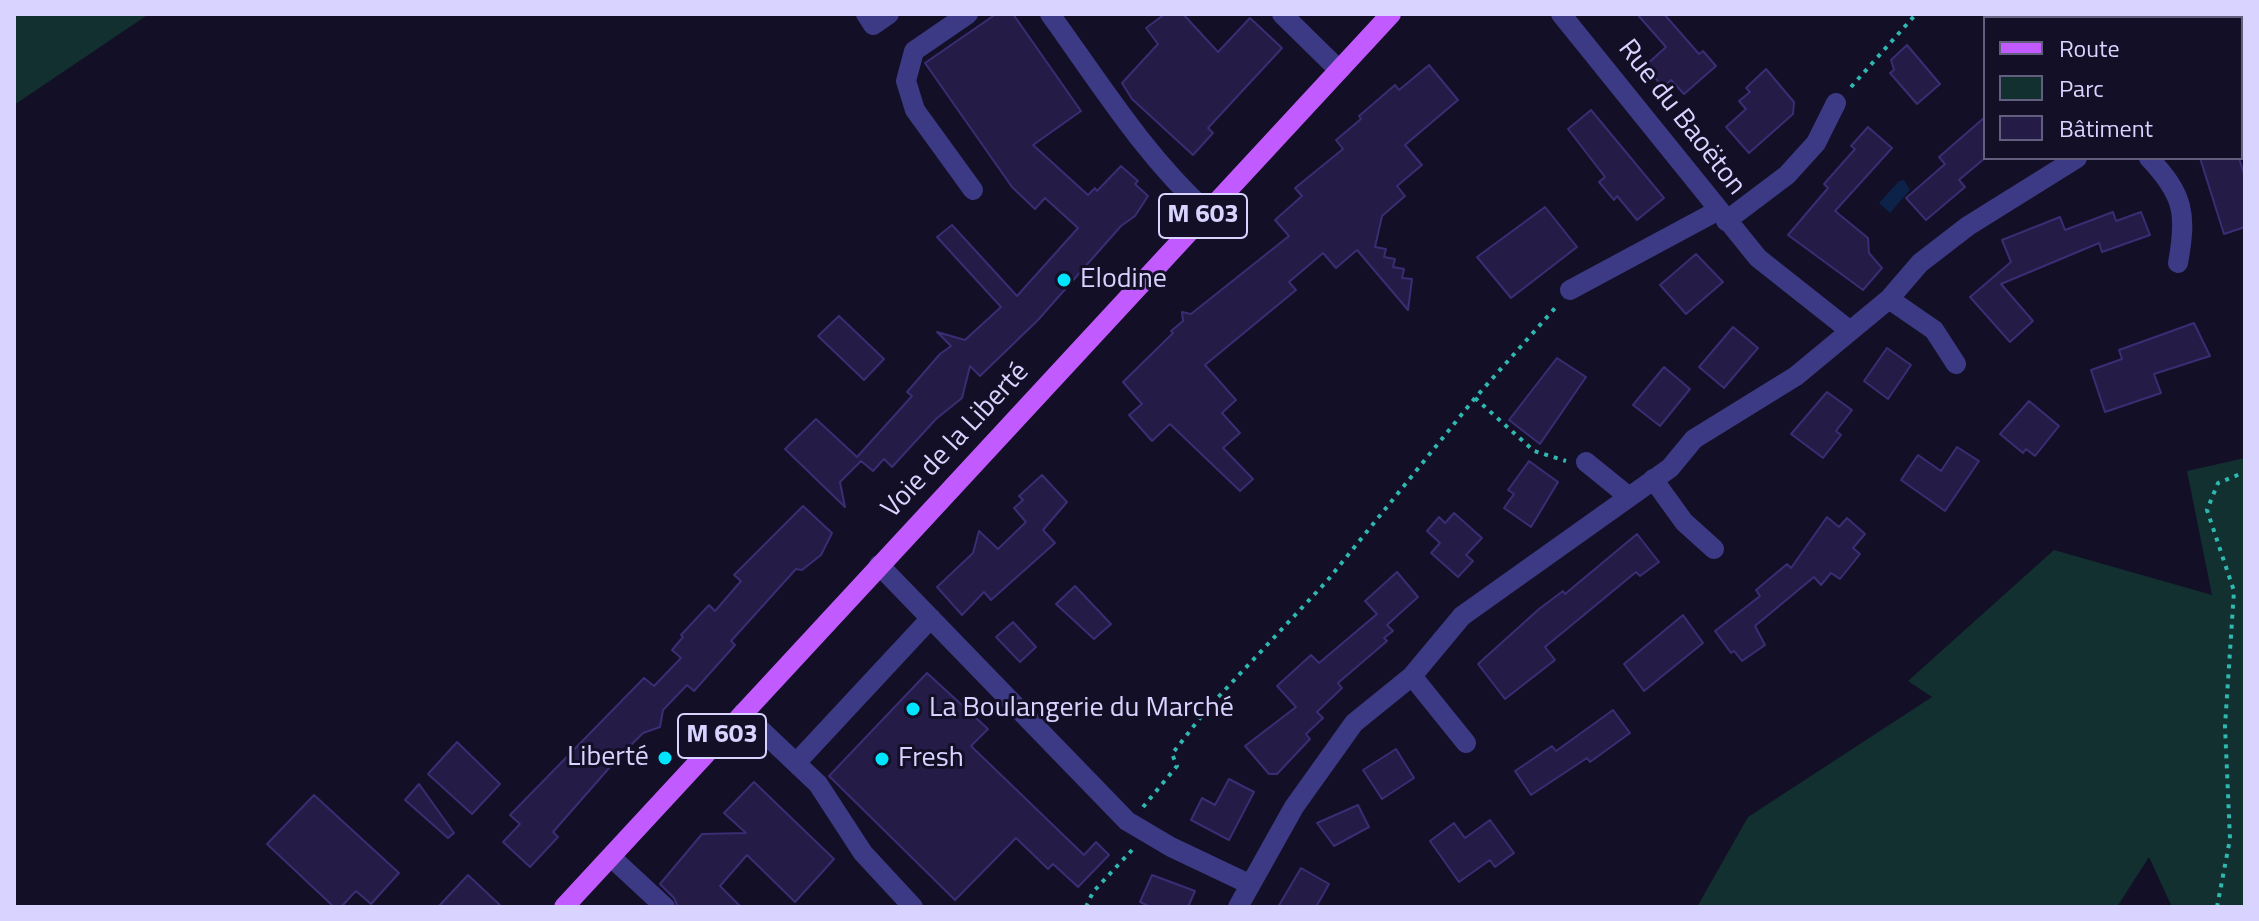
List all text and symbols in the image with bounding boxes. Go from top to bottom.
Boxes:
legend [1983,16,2243,160]
text: Route [2059,30,2120,66]
street label: Rue du Baoëton [1610,34,1752,202]
text: Parc [2059,70,2104,106]
text: Bâtiment [2059,110,2153,146]
road number: M 603 [1159,194,1247,238]
place label: Elodine [1080,263,1167,297]
marker: Elodine [1055,271,1073,289]
street label: Voie de la Liberté [875,356,1037,526]
place label: La Boulangerie du Marché [929,692,1234,726]
marker: La Boulangerie du Marché [904,700,922,718]
road number: M 603 [678,714,766,758]
place label: Liberté [567,741,649,775]
place label: Fresh [898,742,964,776]
marker: Liberté [656,749,674,767]
marker: Fresh [873,750,891,768]

